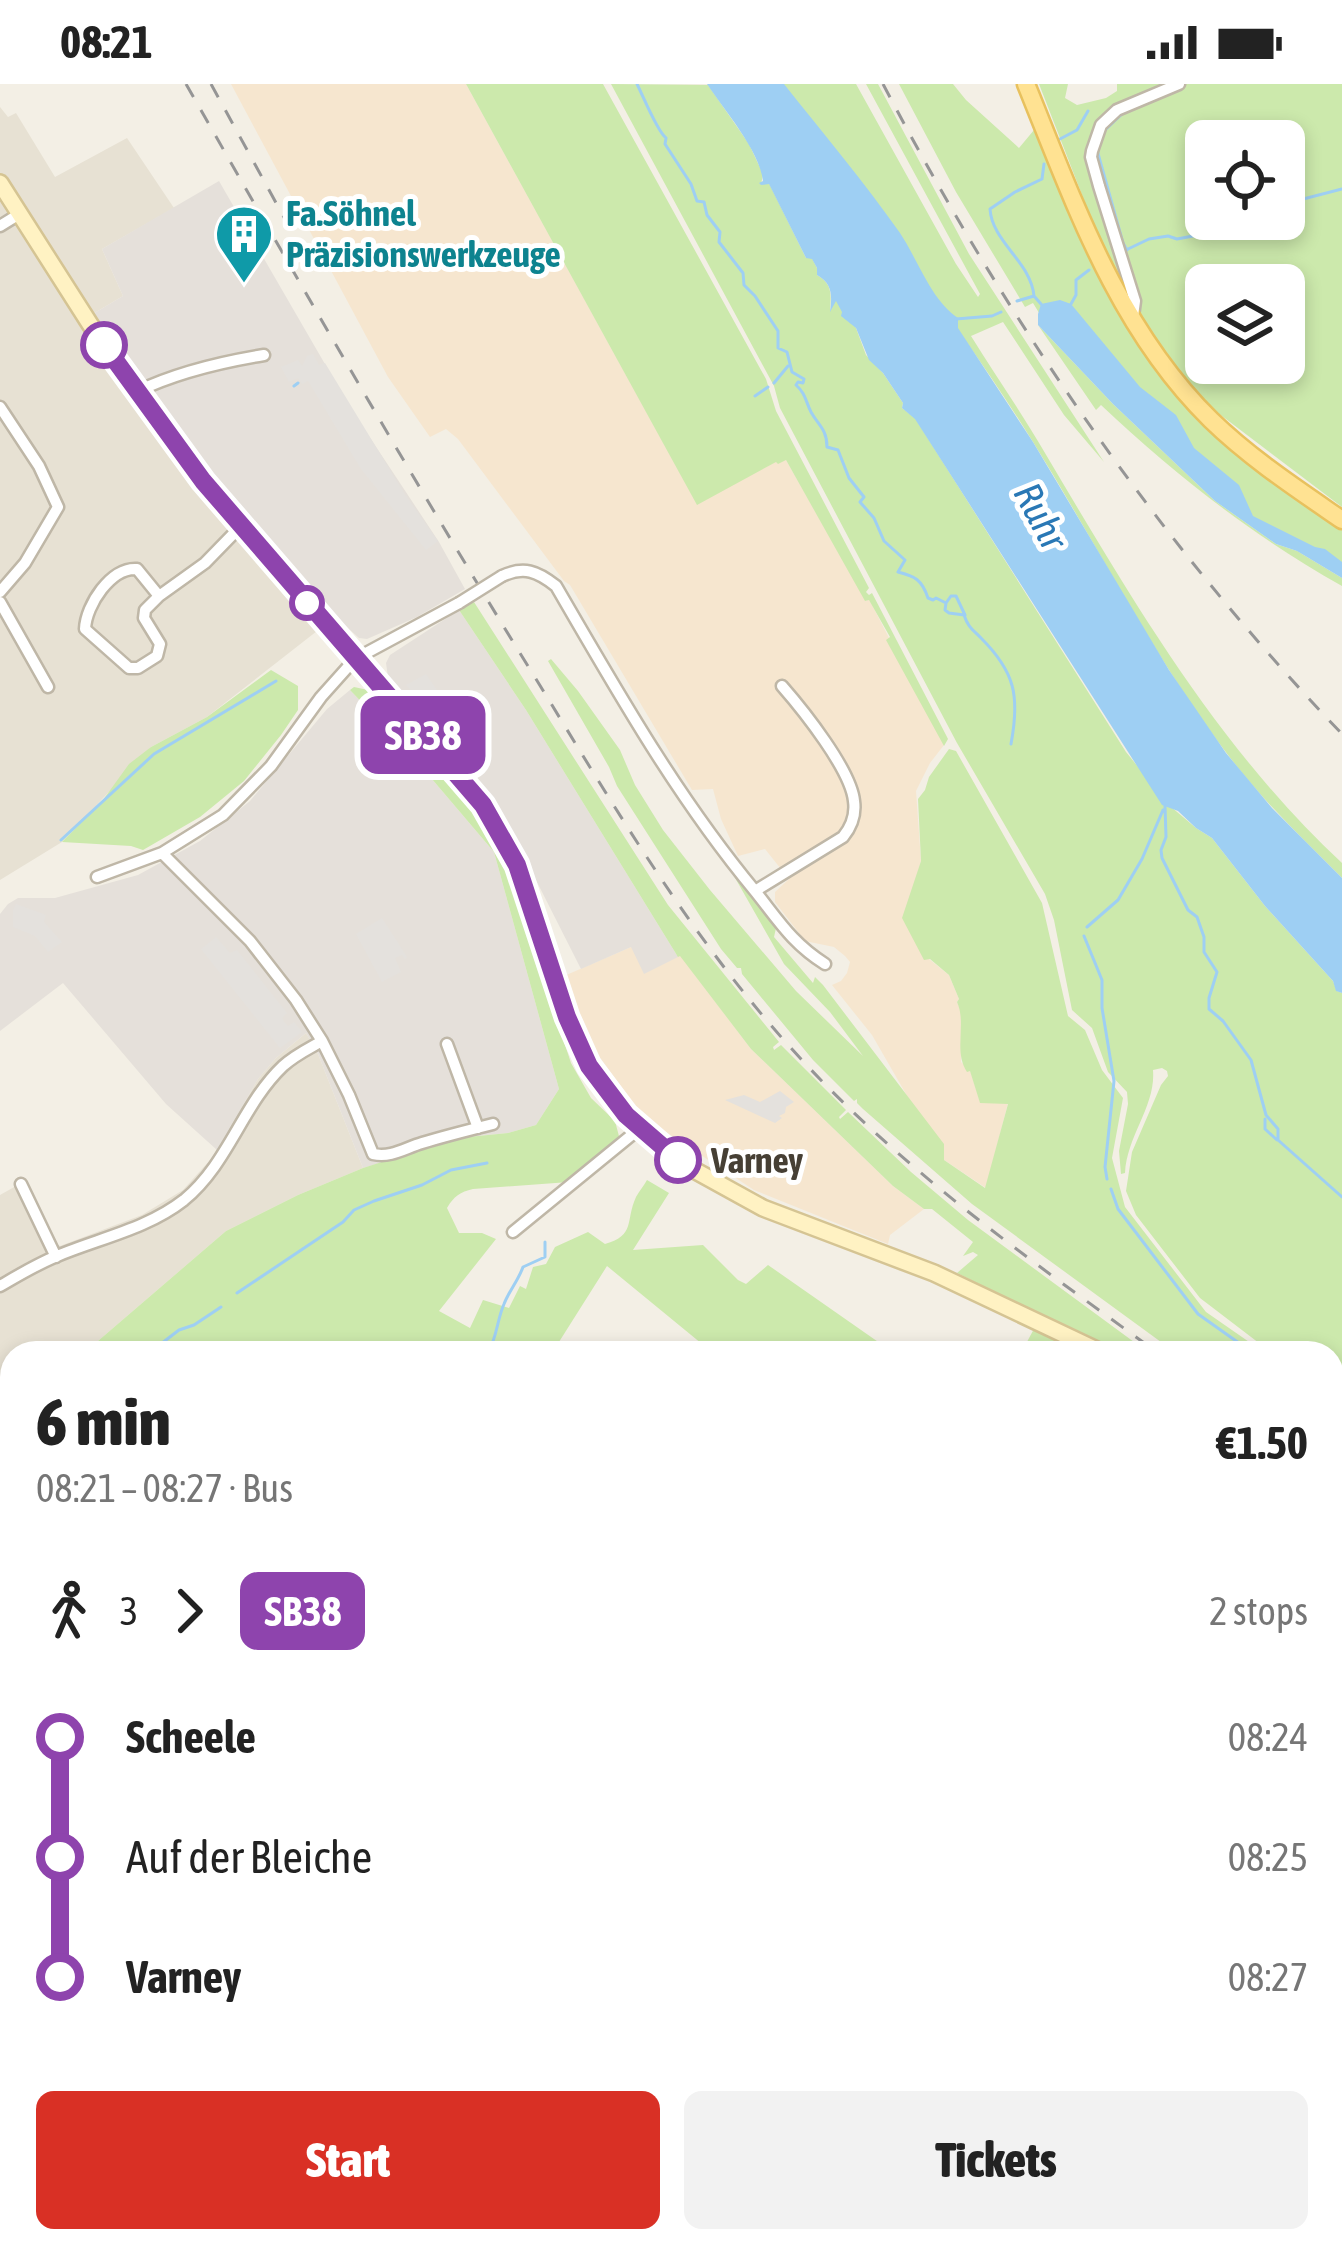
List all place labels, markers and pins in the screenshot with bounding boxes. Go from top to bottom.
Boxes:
place label: Fa.Söhnel Präzisionswerkzeuge [286,192,561,275]
building icon: Fa.Söhnel Präzisionswerkzeuge [213,203,275,285]
unlabelled marker [82,323,126,367]
unlabelled marker [291,587,323,619]
marker: Varney [656,1138,700,1182]
place label: Varney [710,1139,803,1181]

